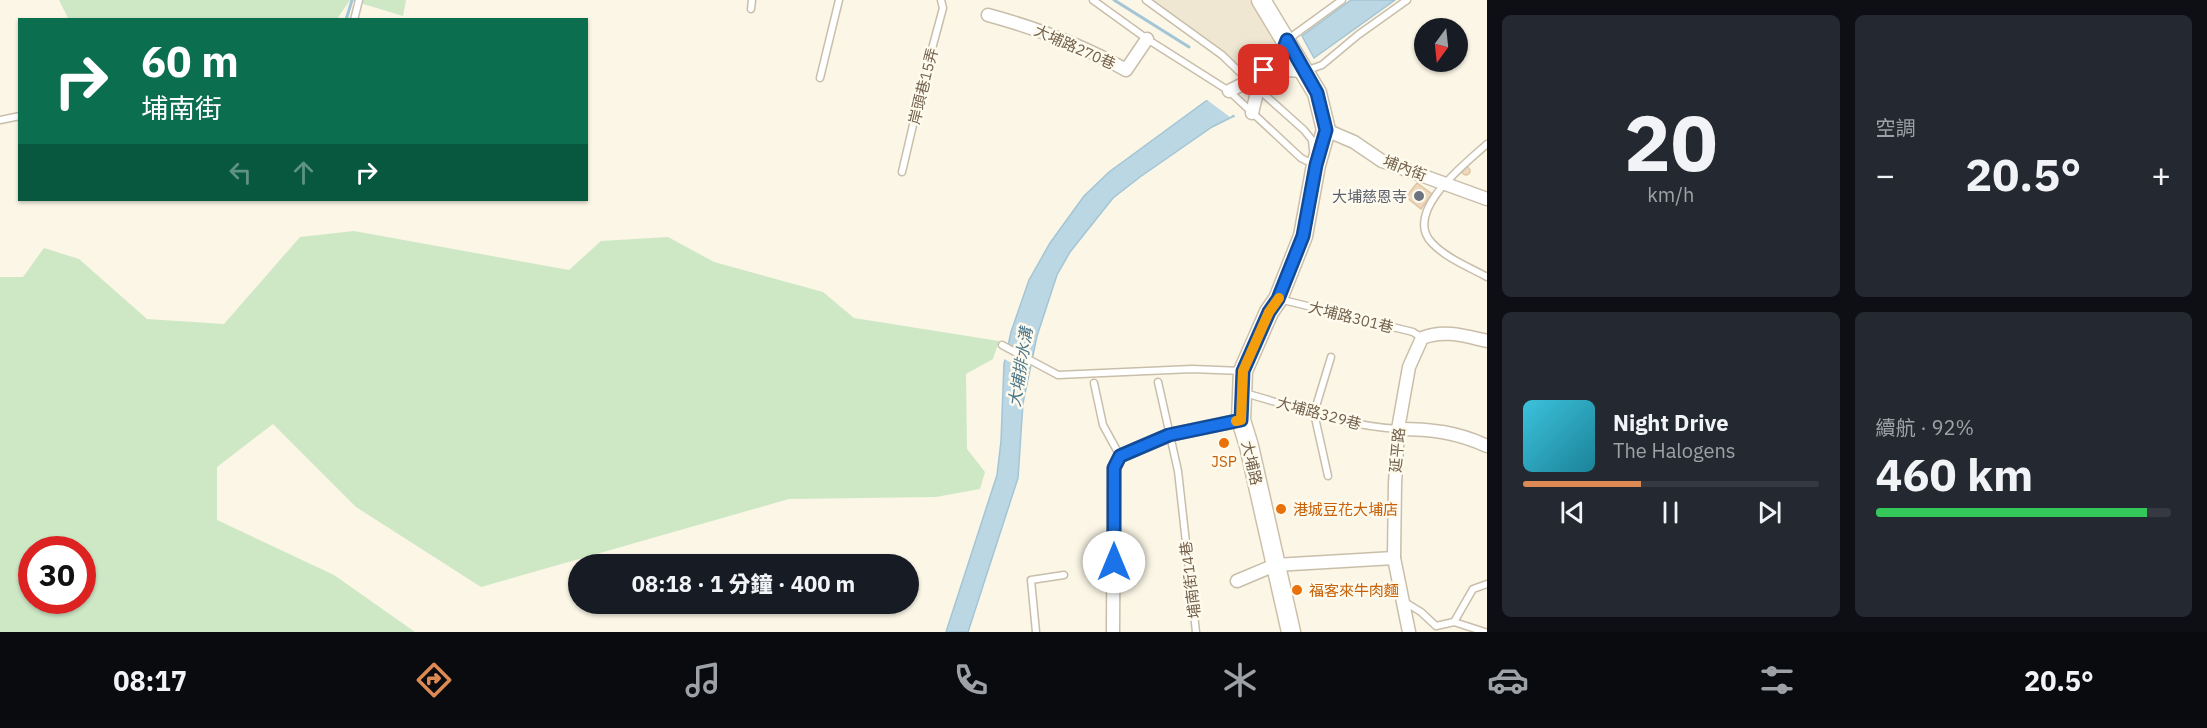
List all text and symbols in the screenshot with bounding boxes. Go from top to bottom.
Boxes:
north arrow [1414,18,1468,72]
map controls [1414,18,1468,72]
street label: 大埔路270巷 [1031,21,1119,73]
text: 60 m [141,34,239,89]
icon: right [42,42,120,120]
pin [1238,44,1289,95]
street label: 岸頭巷15弄 [904,46,942,126]
icon: arrive [1247,53,1280,86]
text: 埔南街 [141,90,222,125]
text: 20 [1624,91,1718,192]
text: 空調 [1876,114,1916,141]
text: 20.5° [1965,145,2081,203]
street label: 埔內街 [1381,151,1429,185]
text: − [1876,153,1895,196]
text: + [2151,153,2171,196]
icon: left [224,156,257,189]
icon: ahead [287,156,320,189]
icon: right [350,156,383,189]
text: km/h [1647,181,1694,208]
place label: 大埔慈恩寺 [1332,187,1407,206]
marker: 大埔慈恩寺 [1412,189,1426,203]
street label: 大埔路301巷 [1306,297,1396,337]
water label: 大埔排水溝 [1004,324,1036,408]
street label: 大埔路329巷 [1275,393,1363,433]
text: Night Drive [1613,408,1729,437]
text: 續航 · 92% [1876,414,1974,441]
street label: 延平路 [1386,427,1408,473]
marker: JSP [1217,436,1231,450]
text: The Halogens [1613,437,1735,464]
street label: 大埔路 [1238,439,1266,487]
text: 460 km [1876,445,2033,503]
place label: JSP [1211,452,1237,471]
icon: previous [1556,496,1589,529]
icon: pause [1654,496,1687,529]
icon: next [1753,496,1786,529]
place label: 港城豆花大埔店 [1293,500,1398,519]
marker: 港城豆花大埔店 [1274,502,1288,516]
position arrow [1082,530,1146,594]
speed limit sign: 30 [18,536,96,614]
street label: 埔南街14巷 [1176,540,1204,620]
text: 08:18 · 1 分鐘 · 400 m [632,569,855,598]
place label: 福客來牛肉麵 [1309,581,1399,600]
marker: 福客來牛肉麵 [1290,583,1304,597]
icon: directions [413,659,455,701]
icon: music [682,659,724,701]
icon: phone [950,659,992,701]
icon: climate [1219,659,1261,701]
icon: car [1487,659,1529,701]
icon: filters [1756,659,1798,701]
text: 08:17 [113,663,187,698]
text: 20.5° [2024,663,2094,698]

